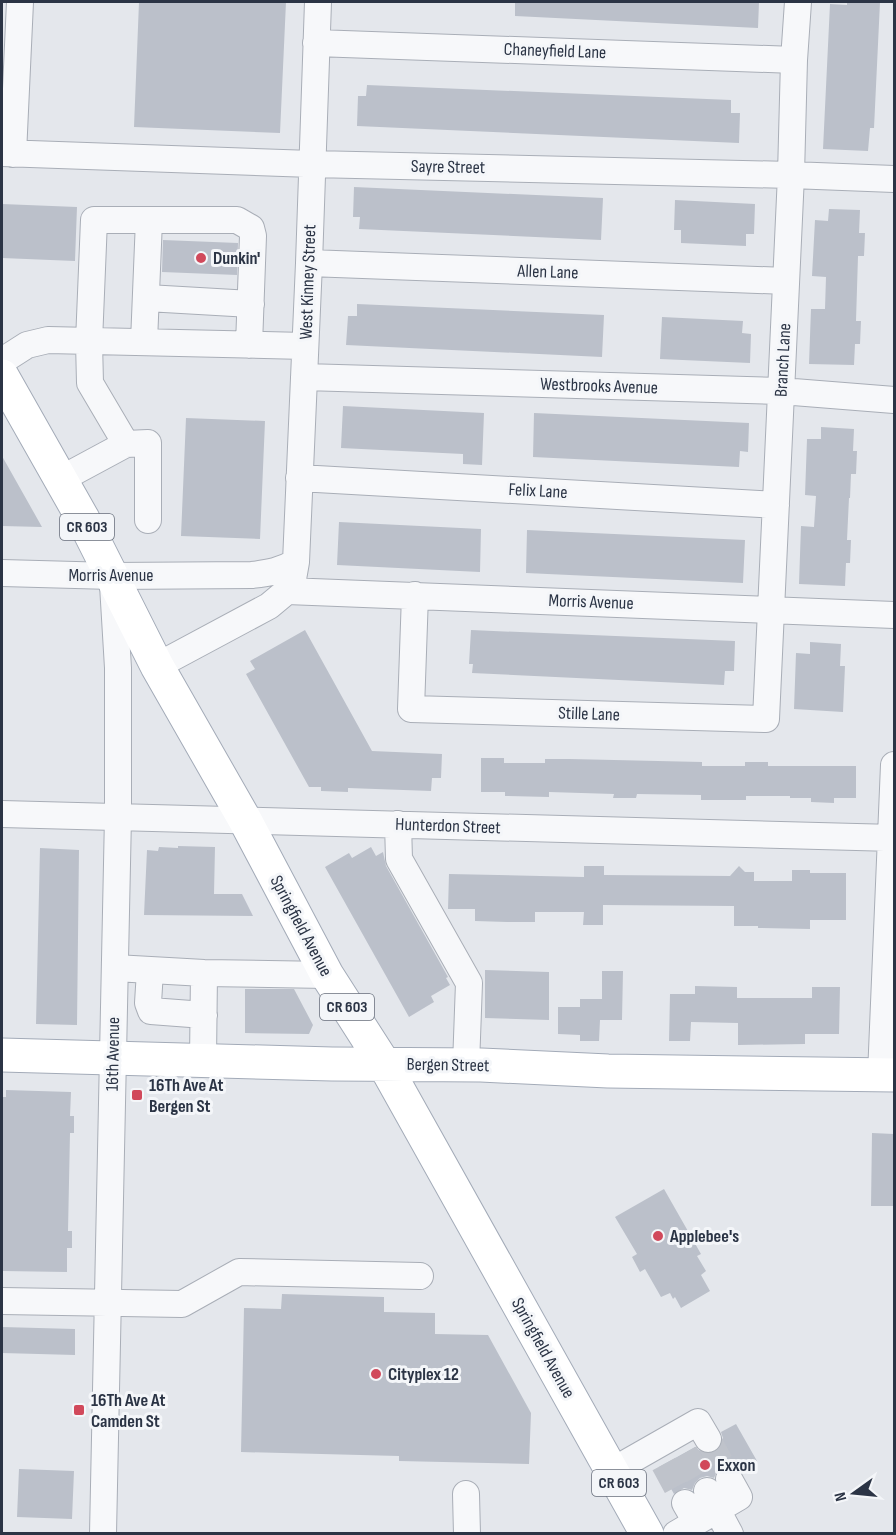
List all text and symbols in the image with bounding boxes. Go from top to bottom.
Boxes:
street label: Chaneyfield Lane [503,39,607,63]
street label: Sayre Street [411,156,486,178]
street label: West Kinney Street [295,224,321,340]
place label: Dunkin' [213,248,260,269]
marker: Dunkin' [194,251,208,265]
street label: Allen Lane [516,260,579,284]
street label: Branch Lane [771,323,795,397]
street label: Westbrooks Avenue [540,373,658,399]
street label: Felix Lane [508,479,568,503]
road number: CR 603 [60,514,114,540]
street label: Morris Avenue [68,565,154,586]
street label: Morris Avenue [548,590,634,614]
street label: Stille Lane [558,702,620,726]
street label: Hunterdon Street [395,814,502,838]
street label: Springfield Avenue [266,872,336,980]
road number: CR 603 [320,994,374,1020]
street label: 16th Avenue [102,1017,124,1091]
street label: Bergen Street [406,1054,490,1076]
place label: 16Th Ave At Bergen St [149,1075,223,1117]
marker: 16Th Ave At Bergen St [130,1088,144,1102]
place label: Applebee's [669,1226,739,1247]
marker: Applebee's [651,1229,665,1243]
street label: Springfield Avenue [507,1294,579,1402]
place label: Cityplex 12 [388,1364,459,1385]
marker: Cityplex 12 [369,1367,383,1381]
place label: 16Th Ave At Camden St [91,1390,165,1432]
marker: 16Th Ave At Camden St [72,1403,86,1417]
place label: Exxon [717,1455,755,1476]
marker: Exxon [698,1458,712,1472]
north arrow [824,1463,884,1523]
road number: CR 603 [592,1470,646,1496]
text: N [831,1490,851,1503]

